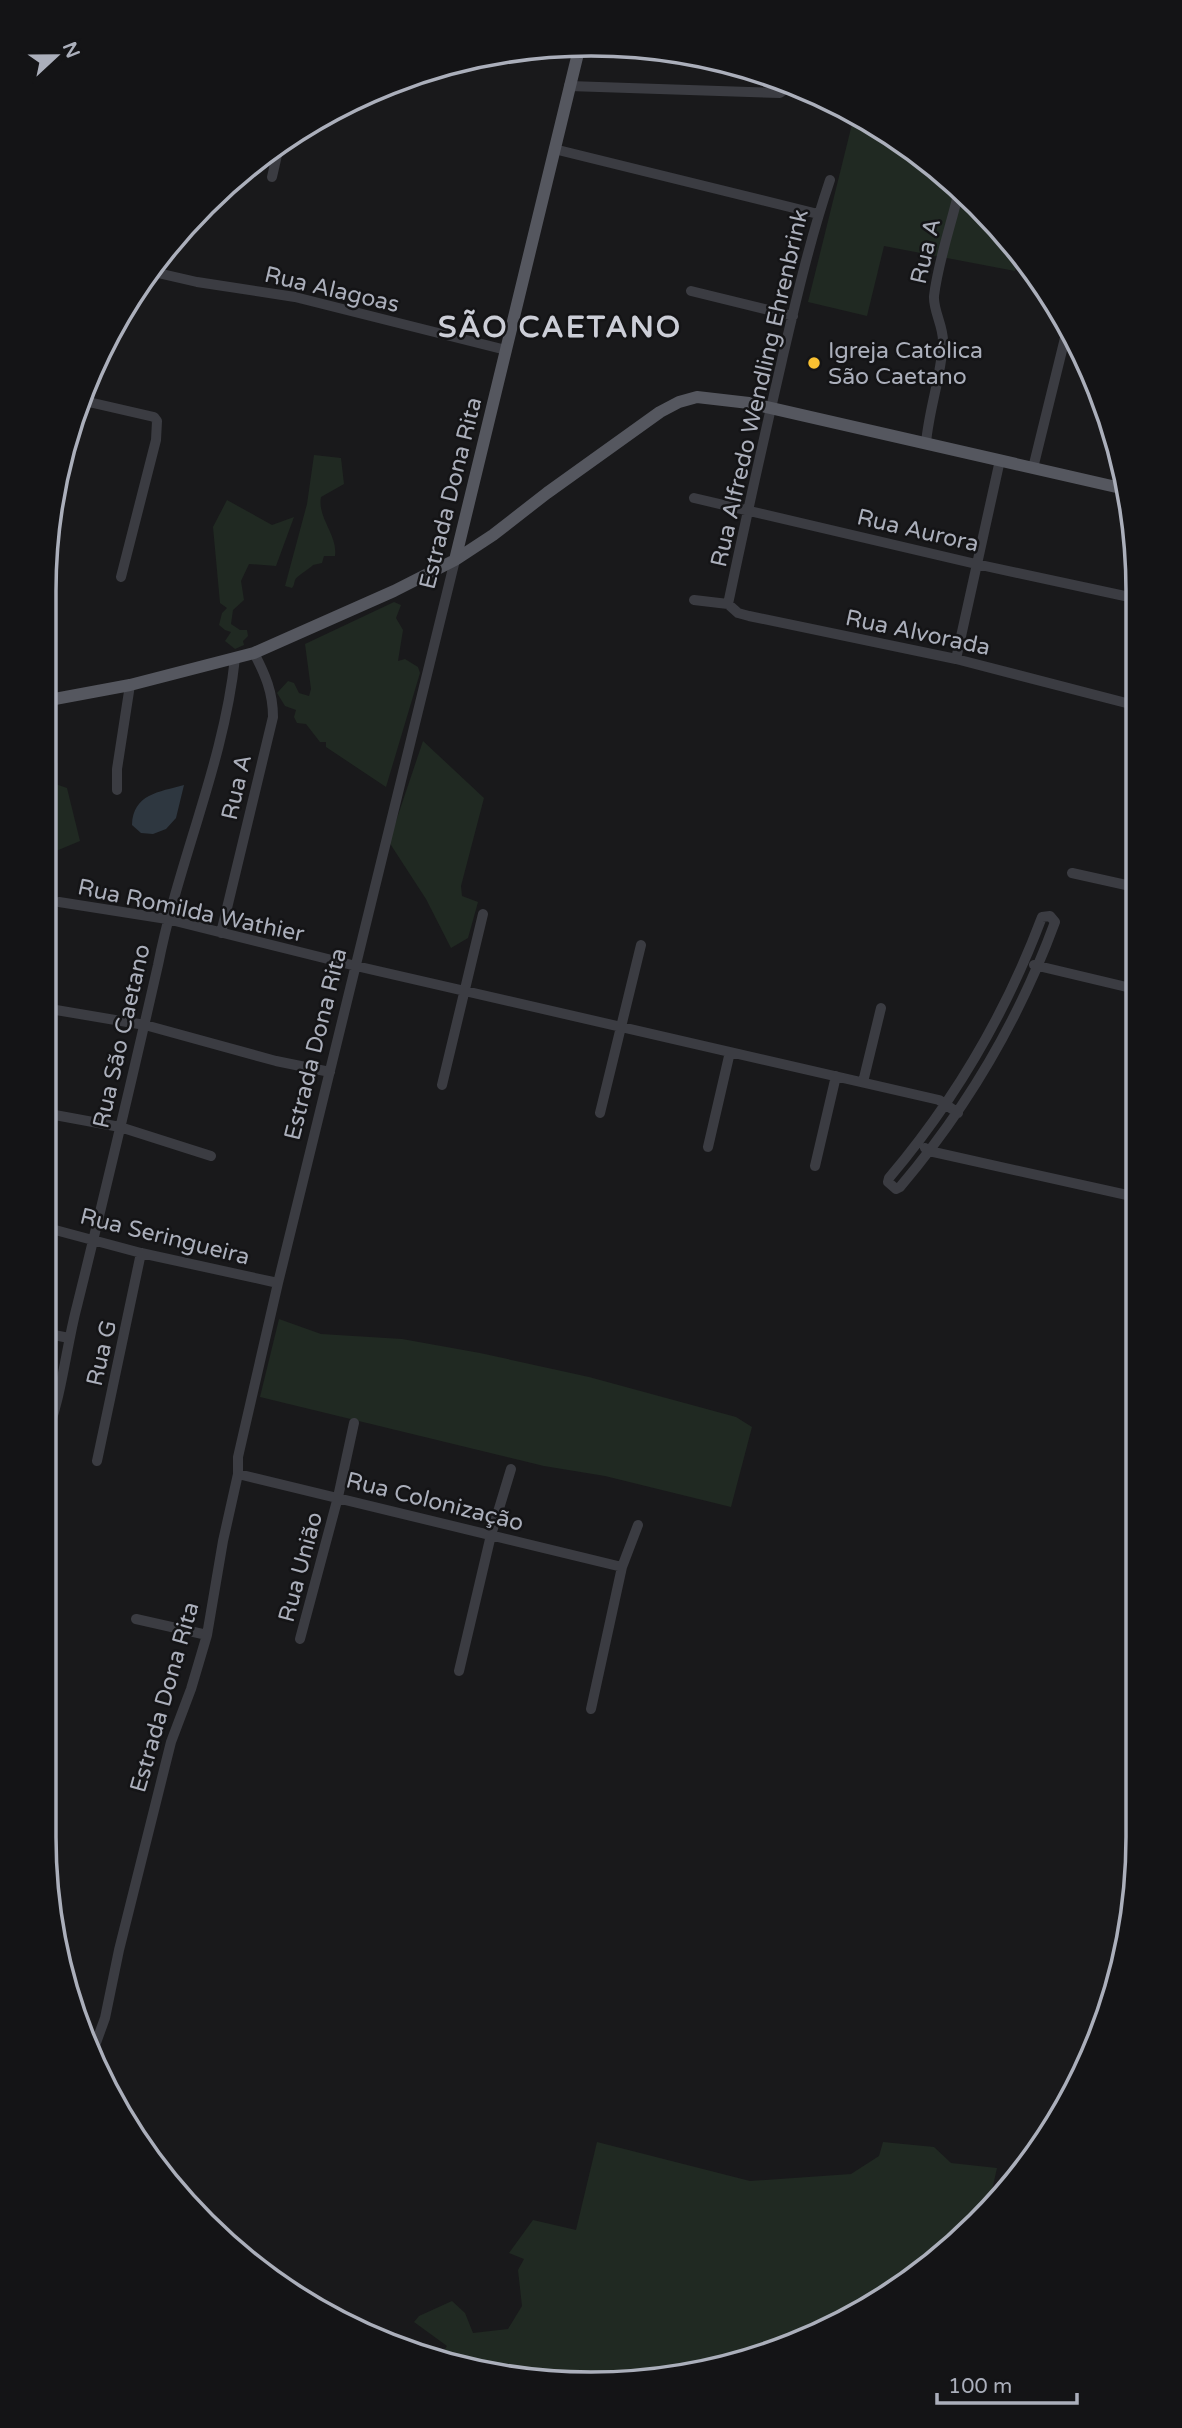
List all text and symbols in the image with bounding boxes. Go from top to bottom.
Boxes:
north arrow [21,21,91,91]
text: N [58,39,84,61]
street label: Rua Alfredo Wendling Ehrenbrink [705,207,815,570]
street label: Rua A [905,216,947,287]
street label: Rua Alagoas [262,261,402,319]
district label: SÃO CAETANO [438,309,682,346]
place label: Igreja Católica São Caetano [828,337,983,391]
marker: Igreja Católica São Caetano [806,355,822,371]
street label: Estrada Dona Rita [414,394,488,592]
street label: Rua Aurora [854,503,981,559]
street label: Rua Alvorada [843,604,993,662]
street label: Rua A [216,752,258,823]
street label: Rua Romilda Wathier [75,873,307,949]
street label: Rua São Caetano [87,941,157,1131]
street label: Estrada Dona Rita [279,945,353,1143]
street label: Rua Seringueira [77,1202,253,1272]
street label: Rua G [81,1318,123,1389]
street label: Rua Colonização [343,1466,526,1538]
street label: Rua União [273,1509,329,1625]
street label: Estrada Dona Rita [124,1599,206,1796]
scale bar [937,2362,1077,2406]
text: 100 m [948,2374,1012,2399]

